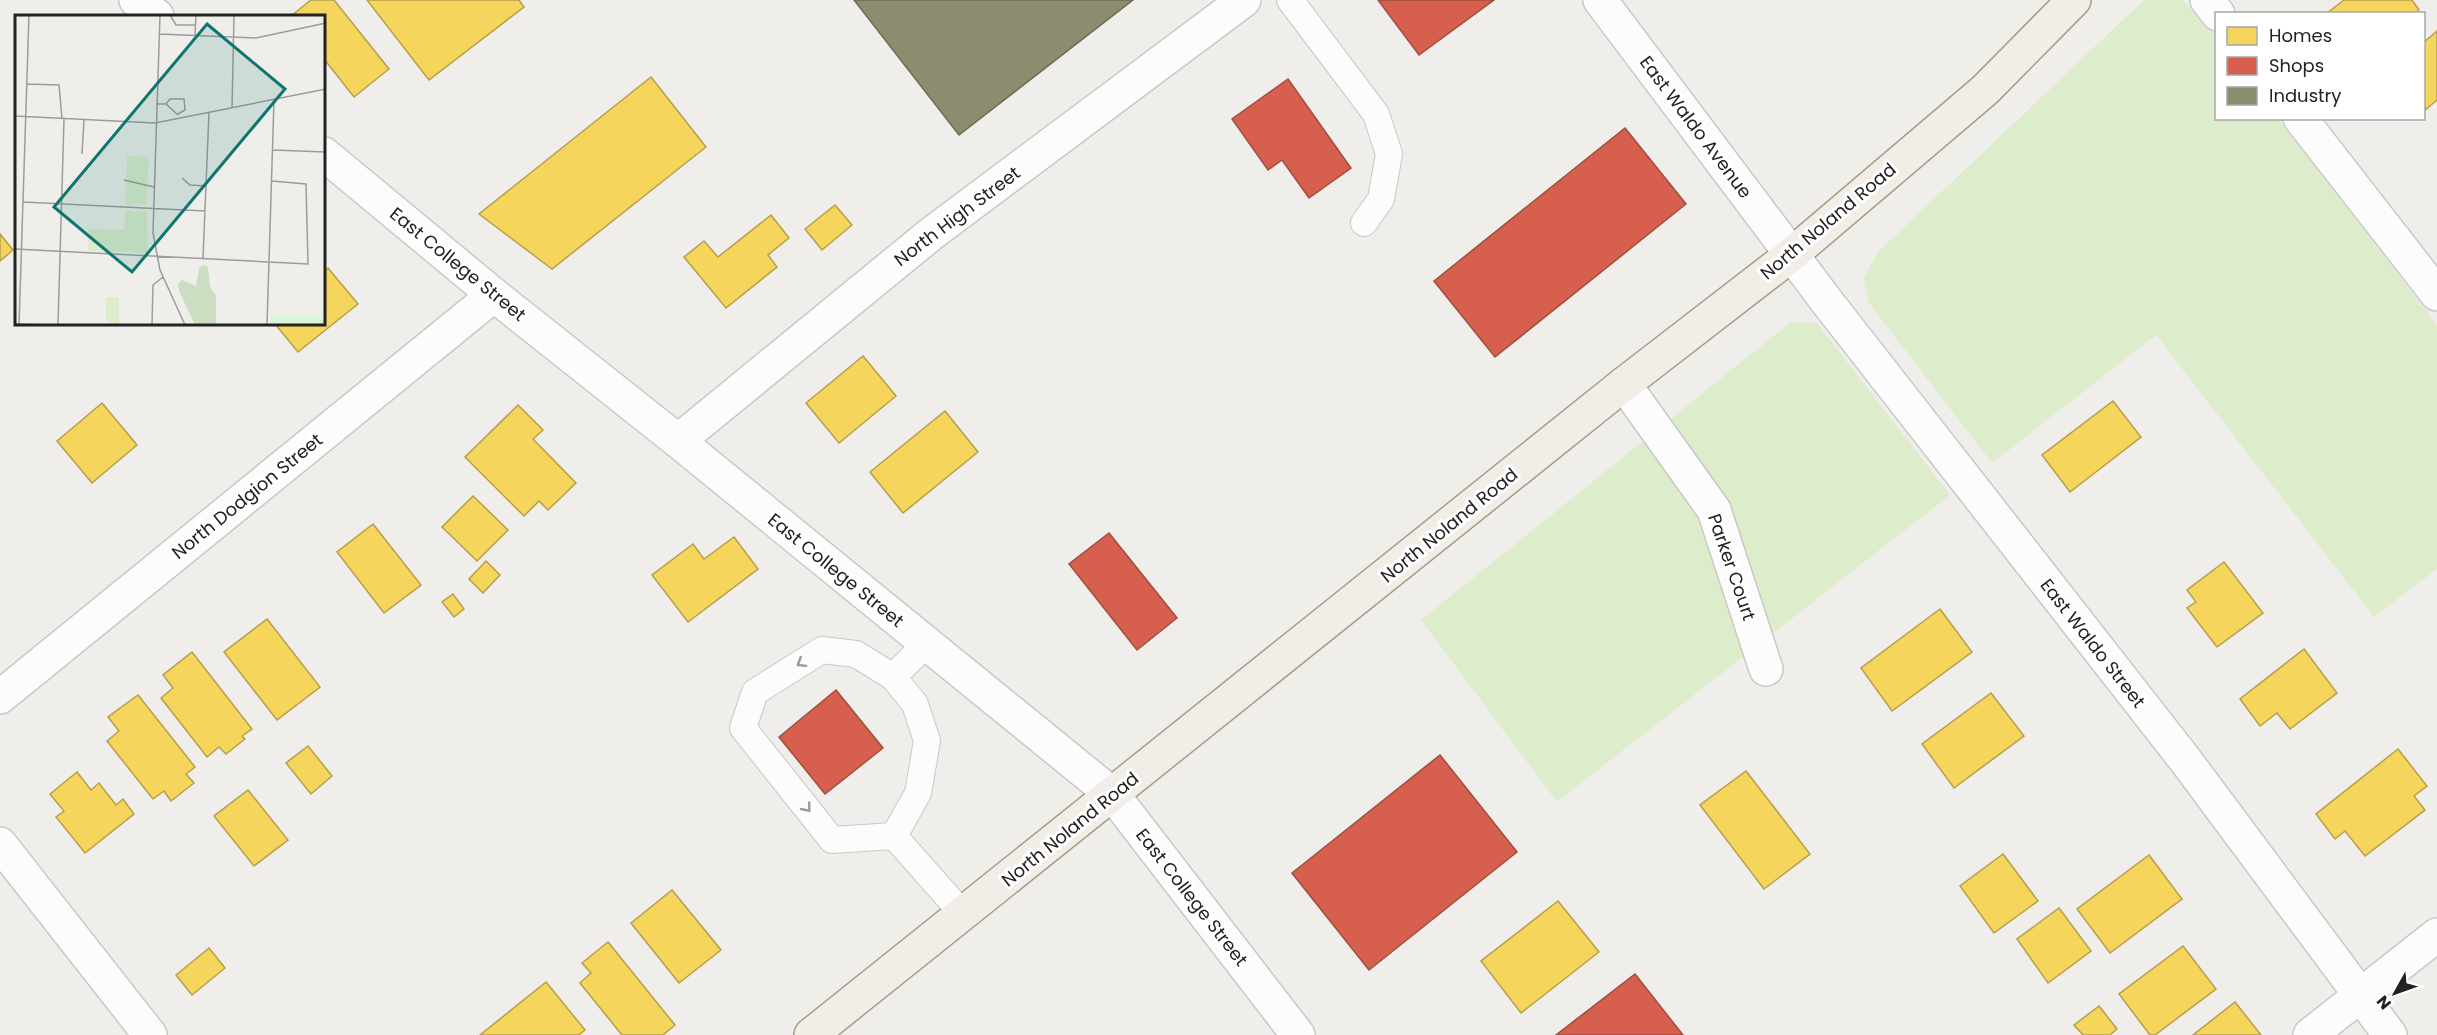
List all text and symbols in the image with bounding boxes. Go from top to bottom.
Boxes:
legend [2215,12,2425,120]
inset map [15,15,326,326]
text: Homes [2269,23,2332,48]
street label: East Waldo Avenue [1634,51,1758,203]
text: Shops [2269,53,2324,78]
text: Industry [2269,83,2341,108]
street label: North Noland Road [1755,157,1901,285]
street label: North High Street [889,160,1025,272]
street label: East College Street [385,201,531,327]
street label: North Dodgion Street [166,427,328,565]
street label: North Noland Road [1375,462,1523,588]
street label: East College Street [763,507,909,633]
street label: Parker Court [1702,510,1762,624]
street label: East Waldo Street [2035,573,2151,713]
one-way arrow [797,655,807,667]
street label: North Noland Road [996,766,1144,892]
one-way arrow [799,801,810,812]
street label: East College Street [1130,823,1254,971]
north arrow [2365,963,2425,1023]
text: N [2371,990,2397,1014]

